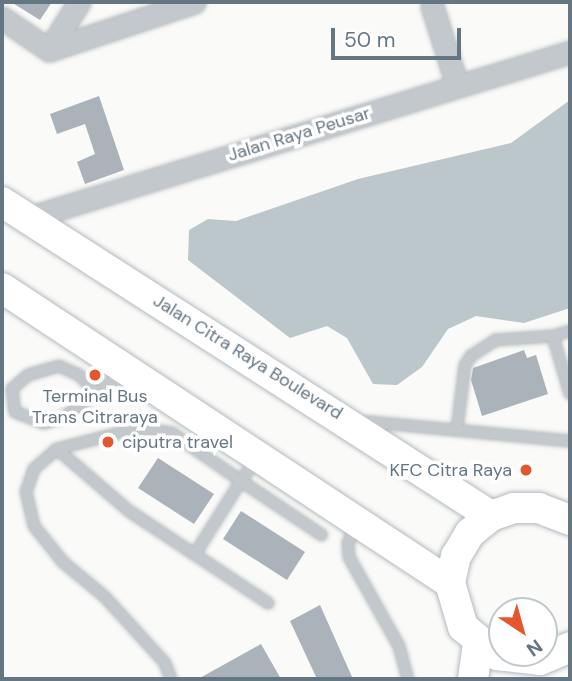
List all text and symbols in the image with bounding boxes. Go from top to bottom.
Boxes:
scale bar [334,14,463,58]
text: 50 m [344,26,395,54]
street label: Jalan Raya Peusar [225,102,373,166]
street label: Jalan Citra Raya Boulevard [149,290,347,424]
marker: Terminal Bus Trans Citraraya [87,367,103,383]
place label: Terminal Bus Trans Citraraya [32,386,158,428]
place label: ciputra travel [122,431,233,453]
marker: ciputra travel [100,434,116,450]
place label: KFC Citra Raya [389,459,512,481]
marker: KFC Citra Raya [518,462,534,478]
north arrow [488,597,558,667]
text: N [522,634,547,662]

